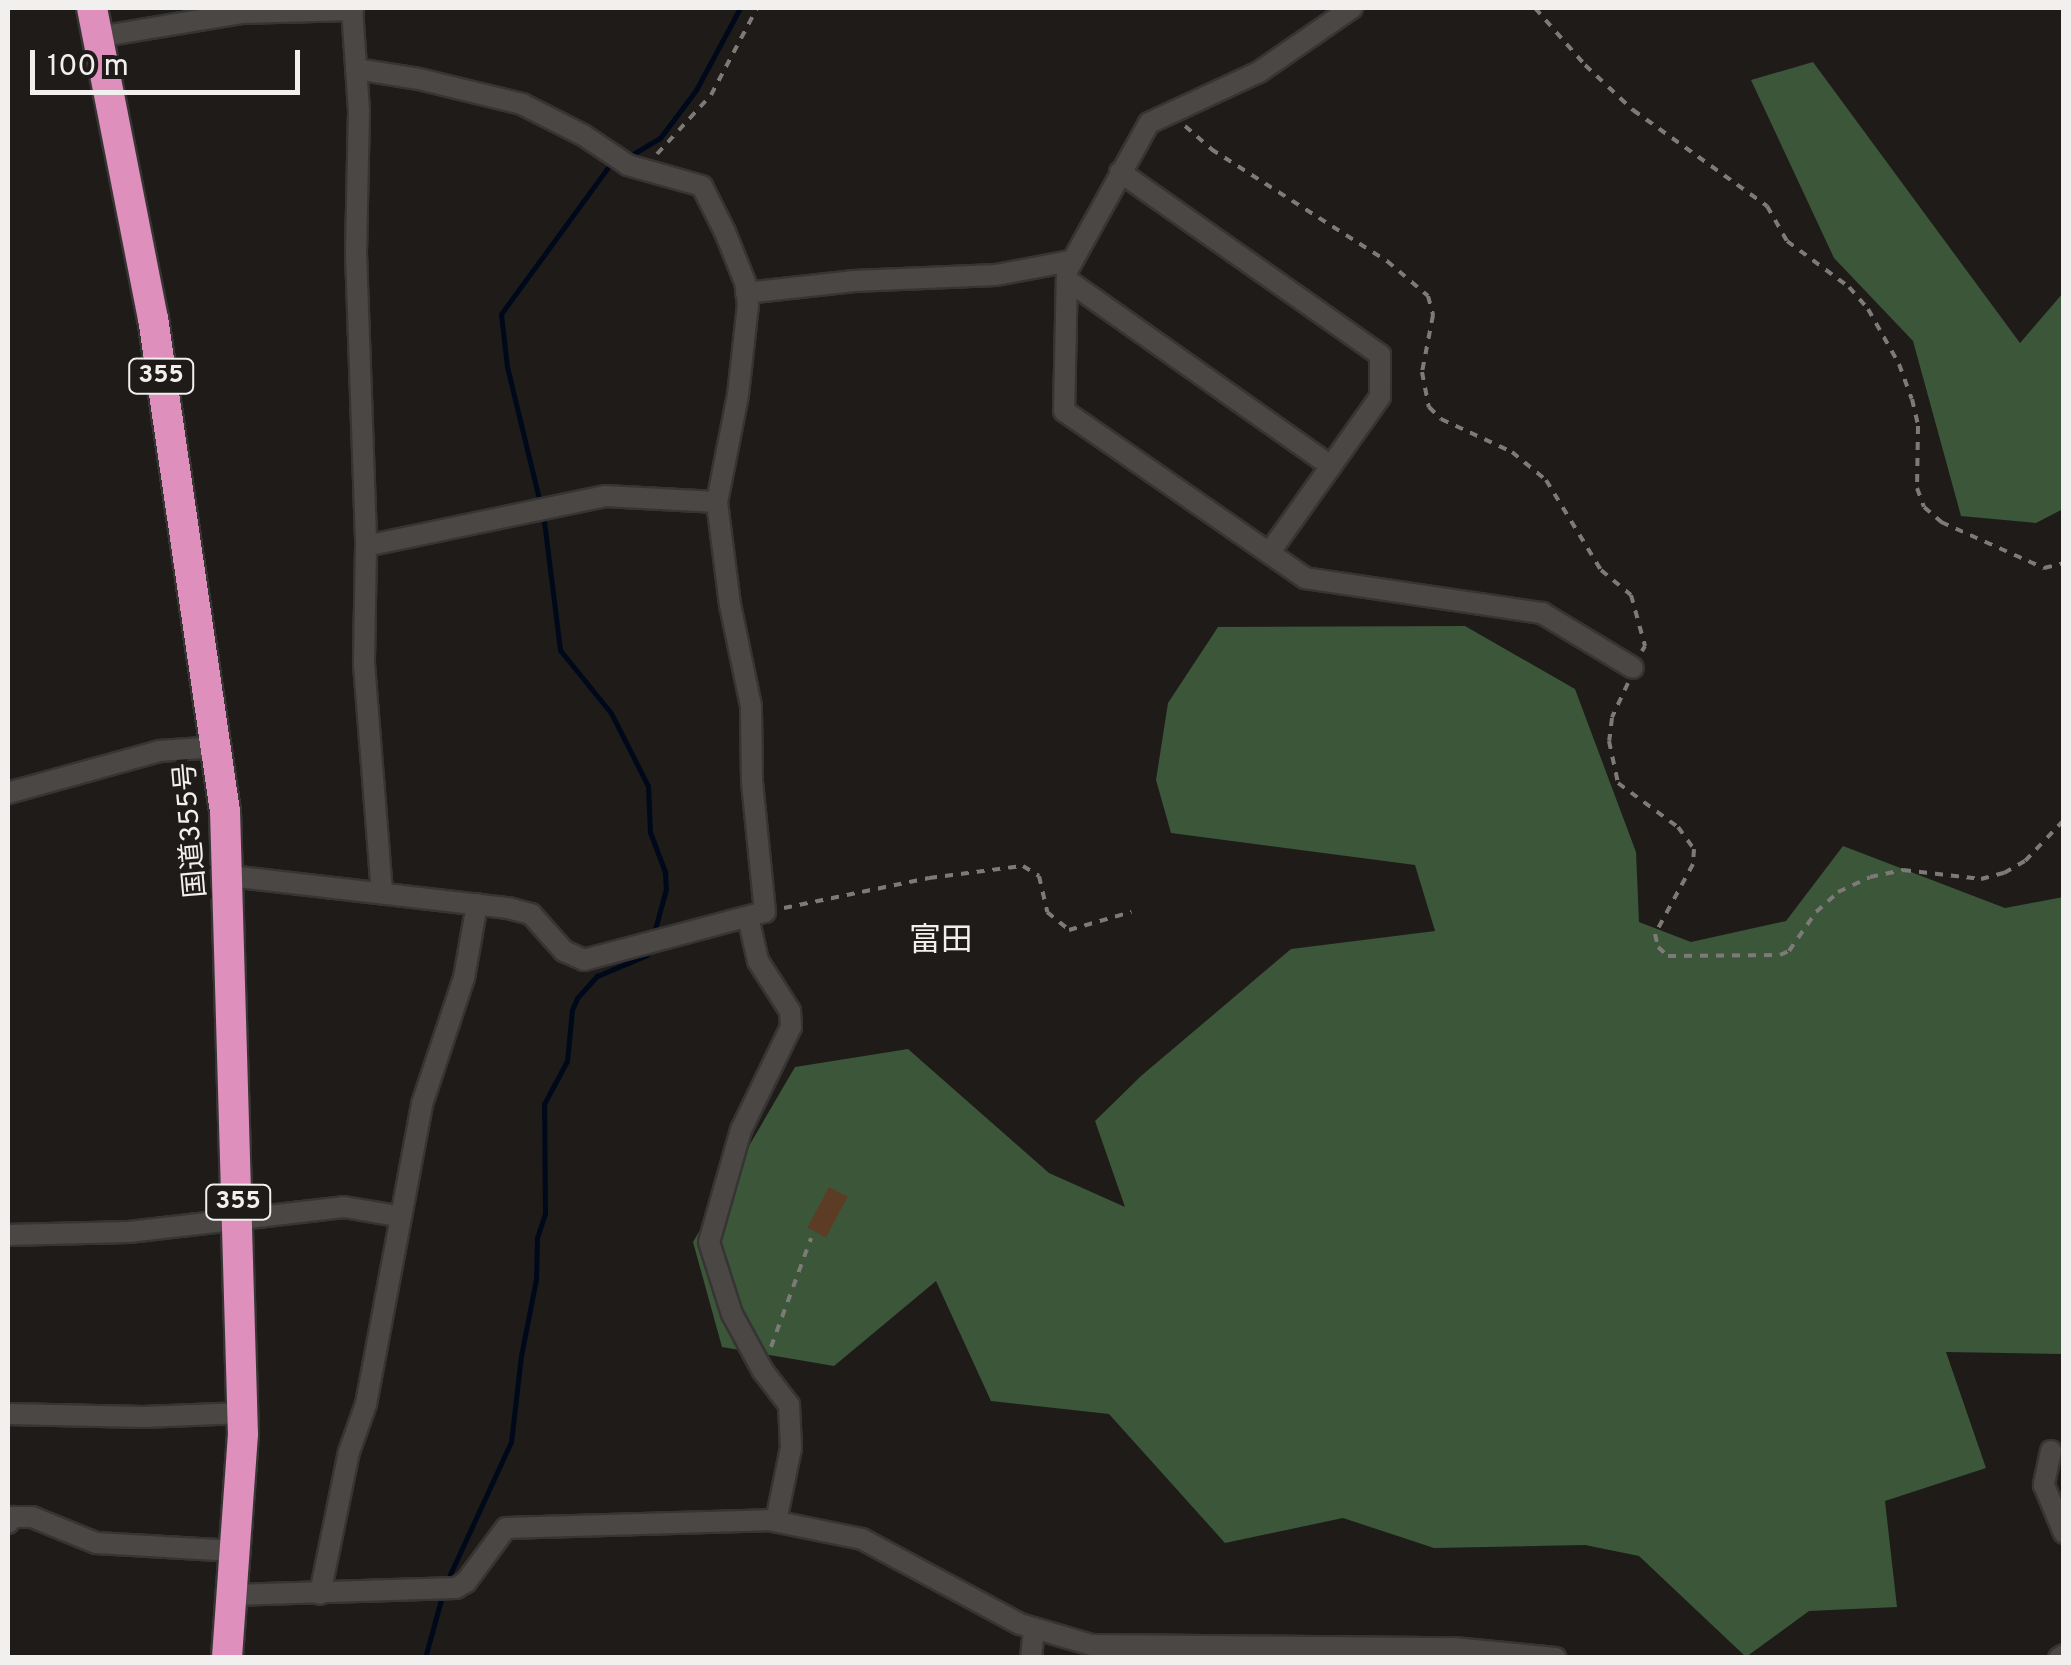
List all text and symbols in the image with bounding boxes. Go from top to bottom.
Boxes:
scale bar [35,30,305,92]
text: 100 m [47,49,129,86]
road number: 355 [126,356,196,396]
street label: 国道355号 [169,761,215,899]
district label: 富田 [909,923,973,961]
road number: 355 [203,1182,273,1222]

